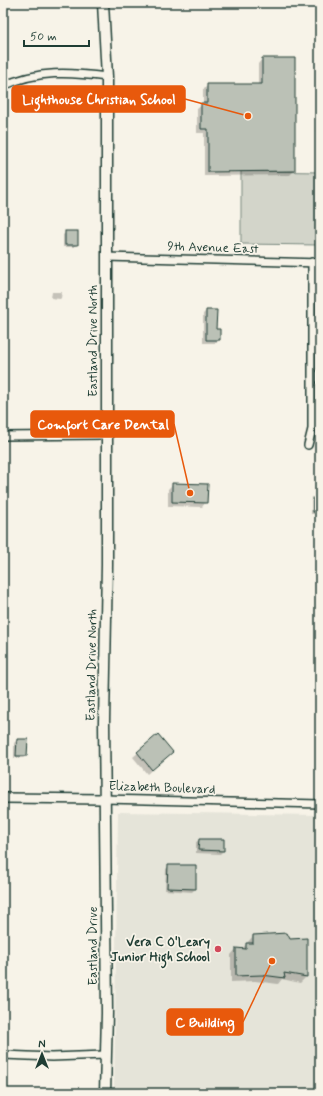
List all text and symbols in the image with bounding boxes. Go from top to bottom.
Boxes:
scale bar [24,22,89,48]
text: 50 m [30,29,57,45]
callout: Lighthouse Christian School [12,86,185,112]
text: Lighthouse Christian School [22,91,176,112]
street label: 9th Avenue East [167,238,259,258]
street label: Eastland Drive North [85,285,102,397]
callout: Comfort Care Dental [31,411,174,437]
text: Comfort Care Dental [37,416,169,436]
street label: Eastland Drive North [83,609,101,721]
street label: Elizabeth Boulevard [108,778,216,798]
street label: Eastland Drive [85,906,102,986]
place label: Vera C O'Leary Junior High School [111,934,210,969]
marker: Vera C O'Leary Junior High School [213,944,223,954]
callout: C Building [167,1009,243,1035]
text: C Building [175,1014,235,1034]
north arrow [22,1034,62,1074]
text: N [38,1038,46,1052]

